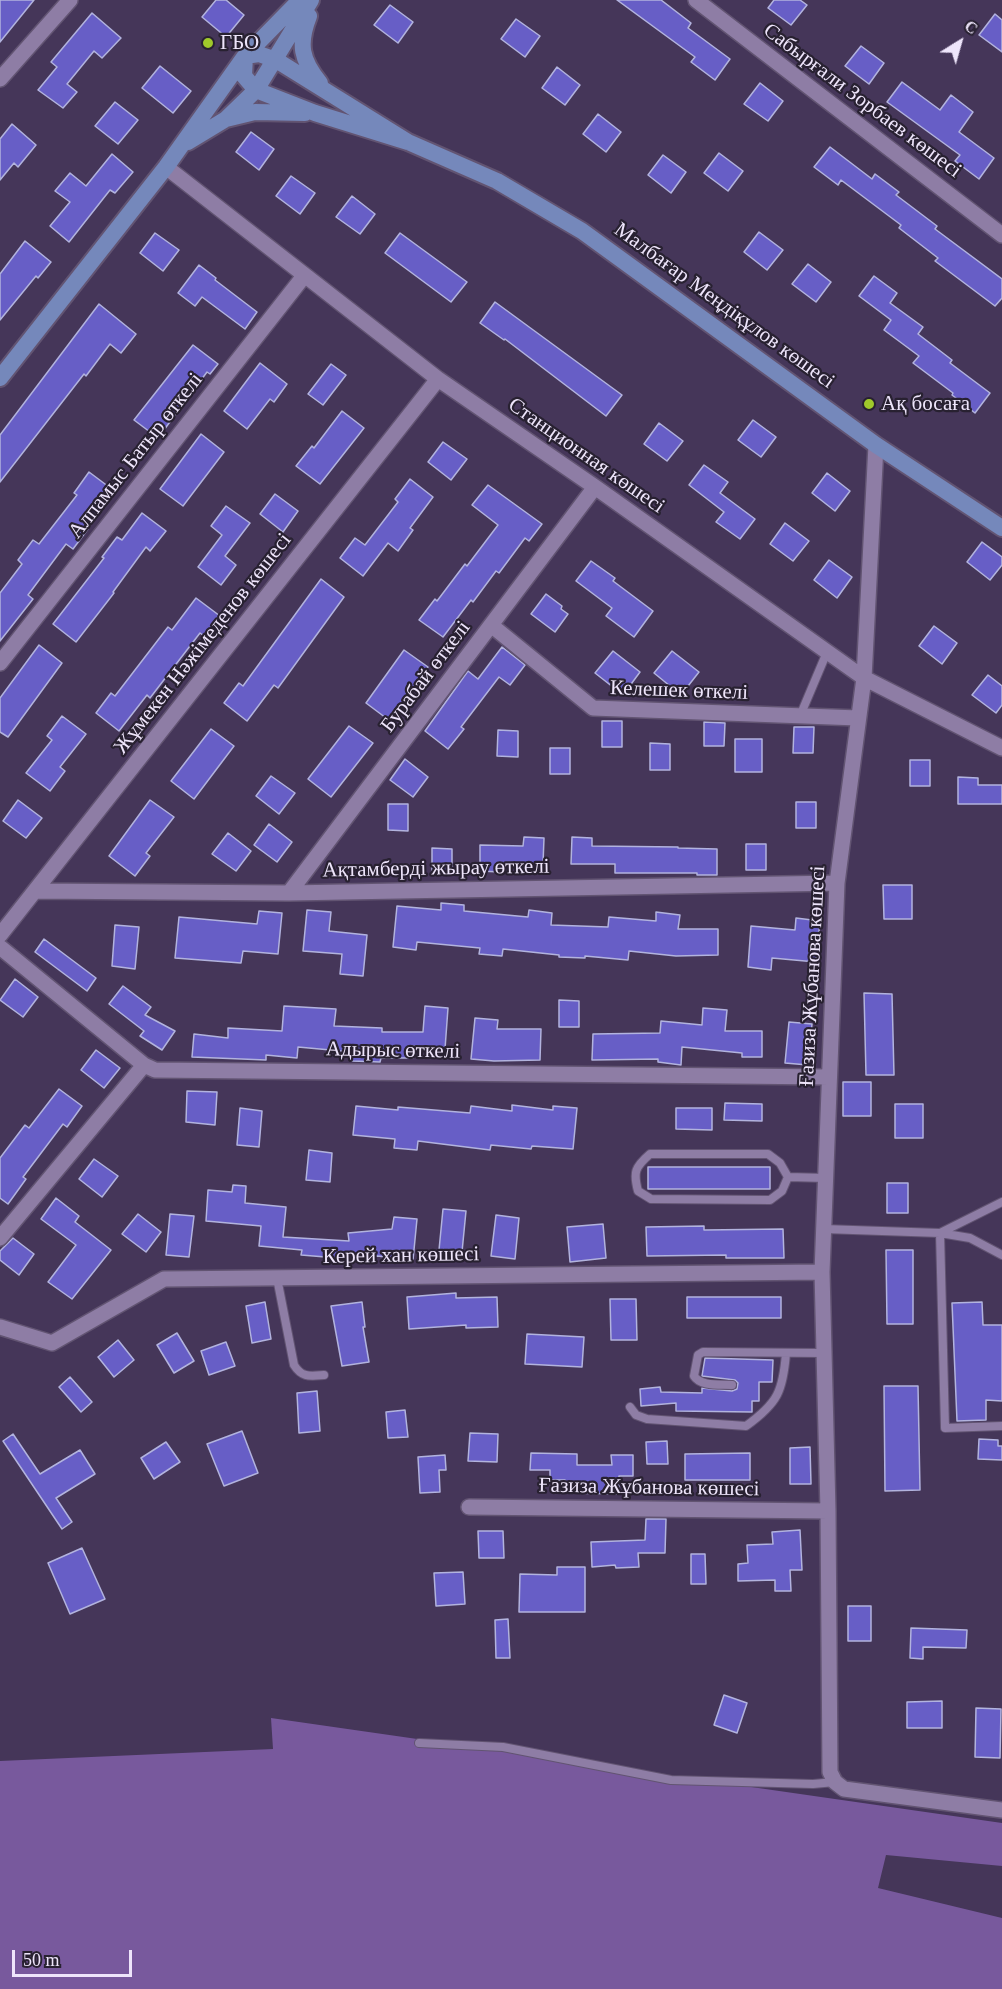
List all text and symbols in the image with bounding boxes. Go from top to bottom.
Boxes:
north arrow [930,12,990,72]
text: С [961,17,981,37]
street label: Сабырғали Зорбаев көшесі [758,18,966,184]
place label: ГБО [220,30,259,56]
marker: ГБО [201,36,215,50]
street label: Малбағар Меңдіқұлов көшесі [609,217,839,395]
street label: Алпамыс Батыр өткелі [64,368,208,544]
place label: Ақ босаға [881,391,970,417]
street label: Станционная көшесі [503,393,669,519]
marker: Ақ босаға [862,397,876,411]
street label: Жұмекен Нәжімеденов көшесі [109,529,297,759]
street label: Бурабай өткелі [376,616,476,738]
street label: Келешек өткелі [609,676,749,706]
street label: Ақтамберді жырау өткелі [322,854,550,884]
street label: Ғазиза Жұбанова көшесі [795,865,831,1087]
street label: Адырыс өткелі [326,1037,460,1065]
street label: Керей хан көшесі [322,1242,480,1270]
street label: Ғазиза Жұбанова көшесі [538,1473,760,1503]
scale bar [15,1938,135,1976]
text: 50 m [23,1950,60,1970]

